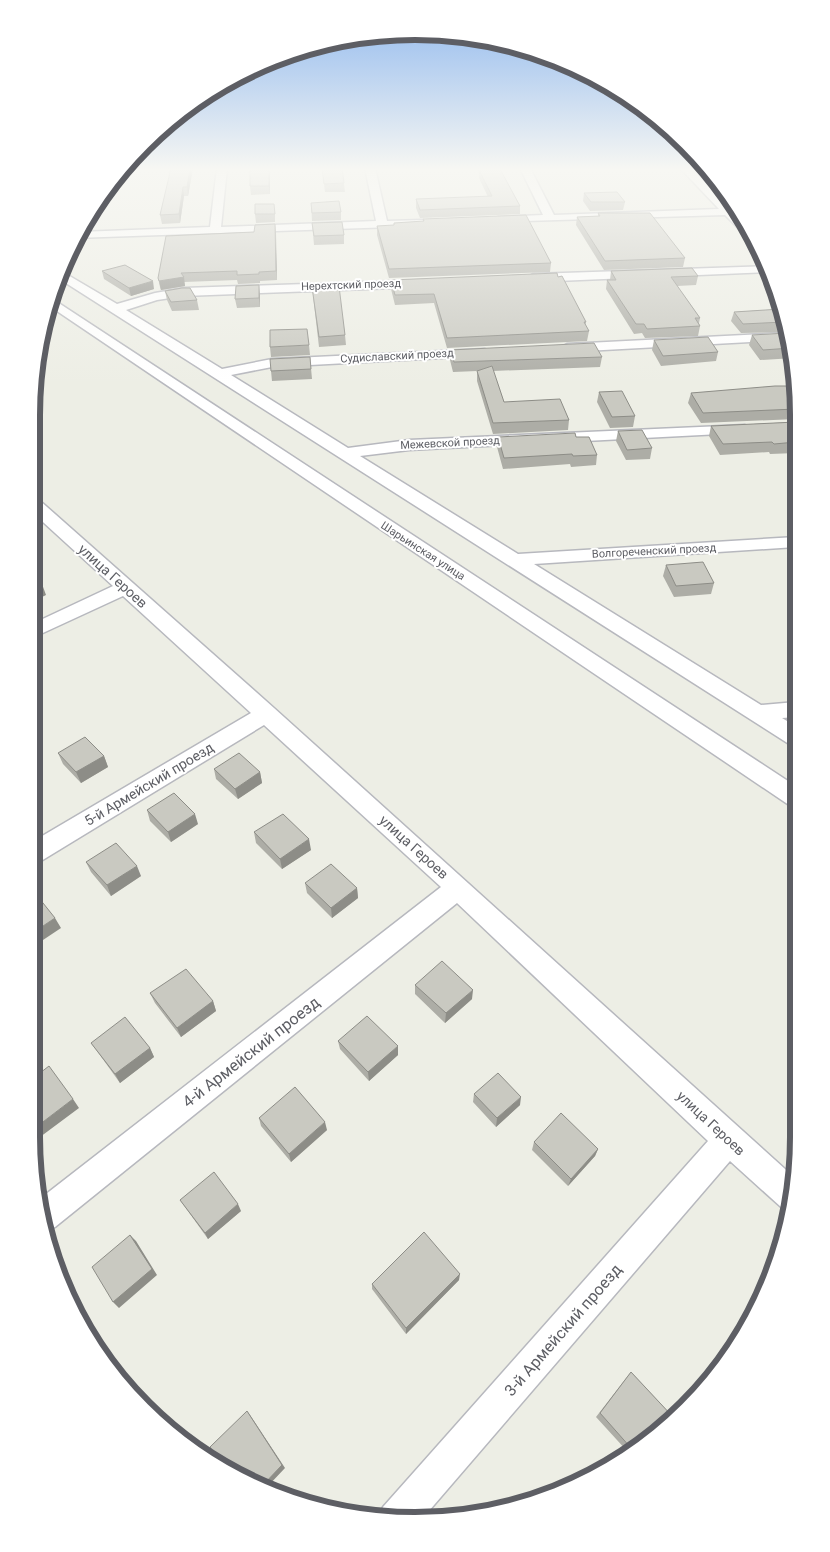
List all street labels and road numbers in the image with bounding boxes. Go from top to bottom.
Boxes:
street label: Нерехтский проезд [301,277,402,293]
street label: Судиславский проезд [340,347,454,365]
street label: Межевской проезд [400,434,500,452]
street label: Шарьинская улица [378,519,468,583]
street label: улица Героев [75,541,151,611]
street label: Волгореченский проезд [592,541,717,561]
street label: 5-й Армейский проезд [82,739,217,829]
street label: улица Героев [376,812,452,882]
street label: 4-й Армейский проезд [179,992,324,1111]
street label: улица Героев [674,1087,748,1159]
street label: 3-й Армейский проезд [500,1260,626,1400]

